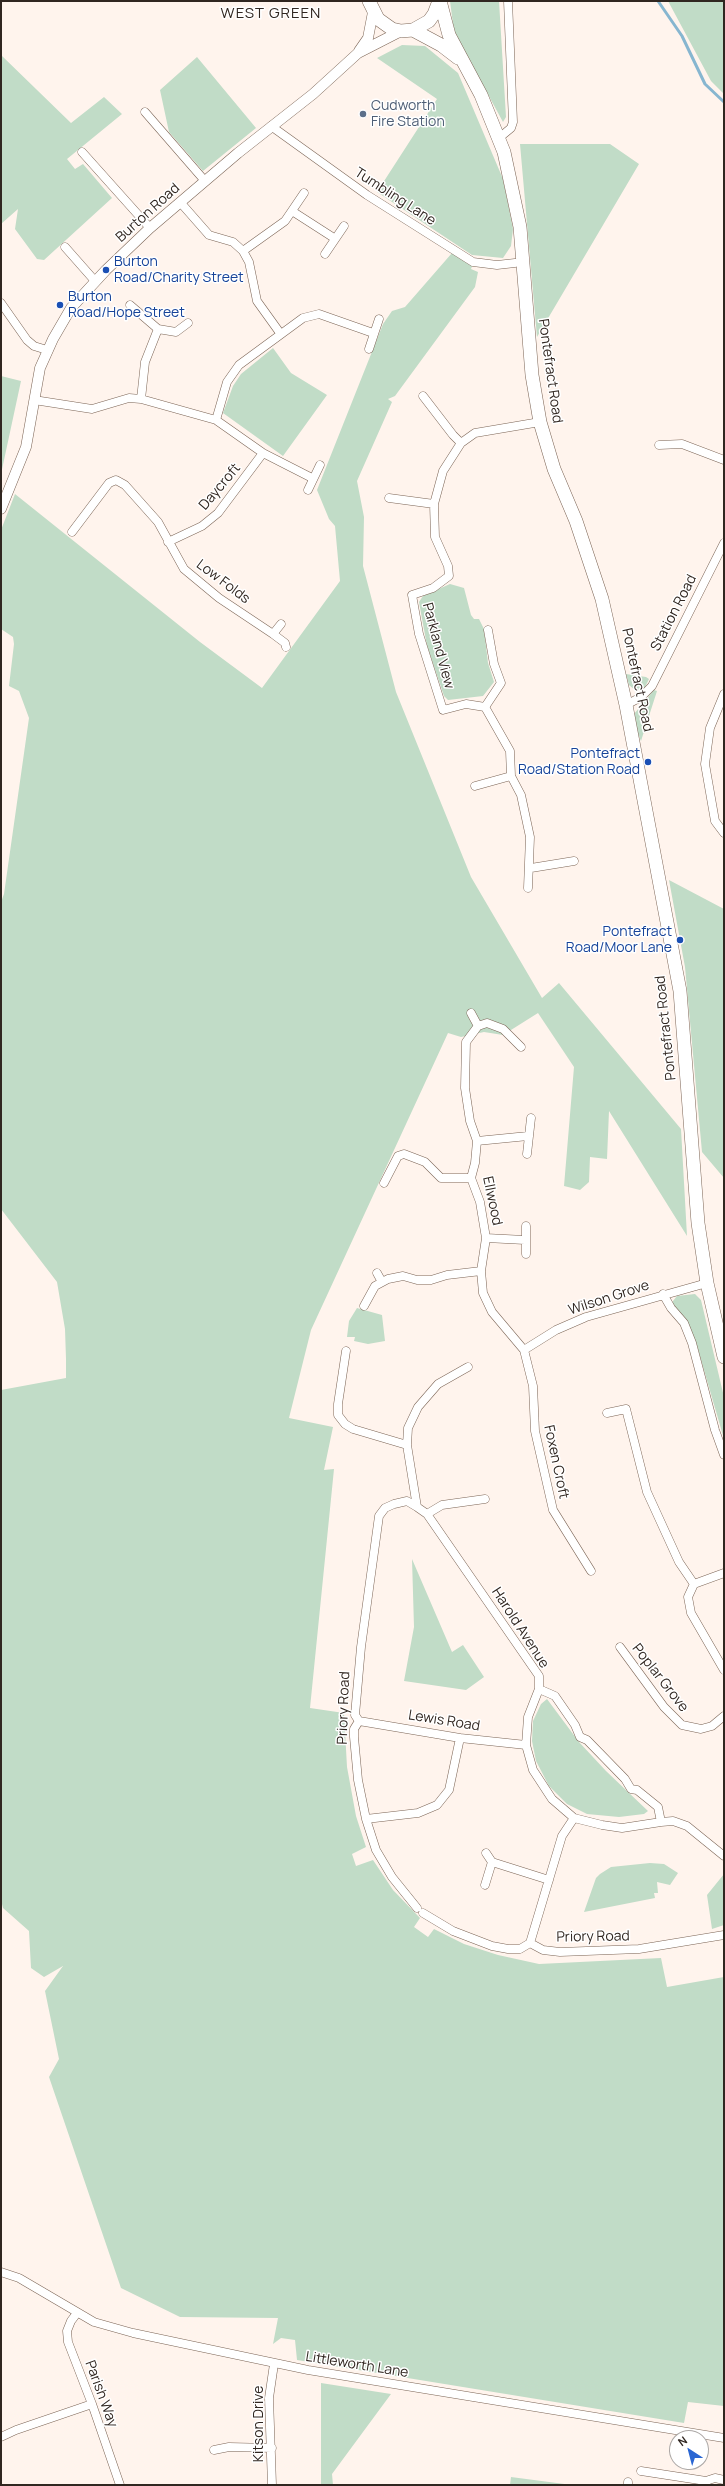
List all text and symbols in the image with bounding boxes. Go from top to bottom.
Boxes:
district label: WEST GREEN [221,5,321,23]
place label: Cudworth Fire Station [371,98,445,130]
marker: Cudworth Fire Station [358,109,368,119]
street label: Tumbling Lane [351,165,439,229]
street label: Burton Road [113,180,183,246]
place label: Burton Road/Charity Street [114,254,244,286]
marker: Burton Road/Charity Street [101,265,111,275]
place label: Burton Road/Hope Street [68,289,185,322]
marker: Burton Road/Hope Street [55,300,65,310]
street label: Pontefract Road [534,318,566,424]
street label: Daycroft [196,460,244,514]
street label: Low Folds [193,556,253,608]
street label: Station Road [648,572,700,654]
street label: Parkland View [418,601,458,691]
street label: Pontefract Road [618,627,656,733]
place label: Pontefract Road/Station Road [518,746,640,778]
marker: Pontefract Road/Station Road [643,757,653,767]
place label: Pontefract Road/Moor Lane [566,924,672,956]
marker: Pontefract Road/Moor Lane [675,935,685,945]
street label: Pontefract Road [652,975,680,1081]
street label: Ellwood [479,1175,505,1227]
street label: Wilson Grove [567,1277,651,1319]
street label: Foxen Croft [540,1424,572,1500]
street label: Harold Avenue [488,1584,552,1672]
street label: Poplar Grove [628,1641,692,1715]
street label: Priory Road [334,1671,354,1745]
street label: Lewis Road [407,1707,481,1735]
street label: Priory Road [556,1928,630,1946]
street label: Littleworth Lane [304,2349,410,2381]
street label: Parish Way [81,2358,121,2430]
street label: Kitson Drive [251,2386,267,2462]
north arrow [669,2430,709,2470]
text: N [675,2432,690,2449]

